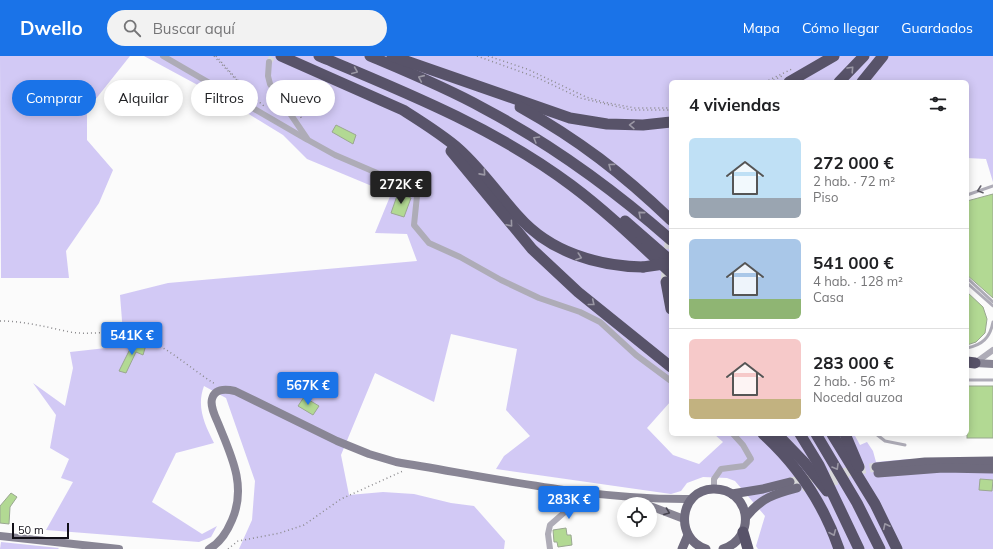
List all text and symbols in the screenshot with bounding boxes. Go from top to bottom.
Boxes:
search box [107,10,387,46]
text: Dwello [20,16,83,40]
icon: search [121,17,143,39]
text: Buscar aquí [153,19,235,38]
text: Mapa [743,19,780,37]
text: Cómo llegar [802,19,879,37]
text: Guardados [901,19,973,37]
one-way arrow [350,66,358,74]
one-way arrow [847,66,854,73]
one-way arrow [417,75,424,83]
chip: Comprar [12,80,96,116]
chip: Alquilar [104,80,183,116]
chip: Filtros [191,80,258,116]
chip: Nuevo [266,80,335,116]
icon: filters [927,93,949,115]
text: 4 viviendas [689,94,780,115]
one-way arrow [629,121,635,129]
one-way arrow [533,136,540,143]
text: 272 000 € [813,152,894,173]
icon: home [721,154,769,202]
one-way arrow [608,163,615,170]
one-way arrow [478,168,485,176]
pin: 272K € [368,171,434,205]
text: 2 hab. · 72 m² [813,173,895,189]
text: 272K € [379,176,423,192]
one-way arrow [977,186,984,194]
text: Piso [813,189,838,205]
one-way arrow [639,212,646,219]
one-way arrow [506,220,513,227]
one-way arrow [576,252,583,260]
text: 541 000 € [813,252,894,273]
icon: home [721,255,769,303]
text: 4 hab. · 128 m² [813,273,903,289]
text: Casa [813,289,844,305]
one-way arrow [587,298,594,305]
pin: 541K € [99,322,165,356]
text: 541K € [110,327,154,343]
text: 283 000 € [813,352,894,373]
icon: home [721,355,769,403]
pin: 567K € [275,372,341,406]
text: 2 hab. · 56 m² [813,373,895,389]
text: 567K € [286,377,330,393]
text: Nocedal auzoa [813,389,903,405]
one-way arrow [831,463,838,470]
pin: 283K € [536,486,602,520]
text: 283K € [547,491,591,507]
map controls [617,497,657,537]
button: locate [617,497,657,537]
one-way arrow [663,508,670,516]
scale bar [12,521,69,540]
text: 50 m [18,523,44,537]
one-way arrow [884,523,891,531]
one-way arrow [828,529,836,537]

